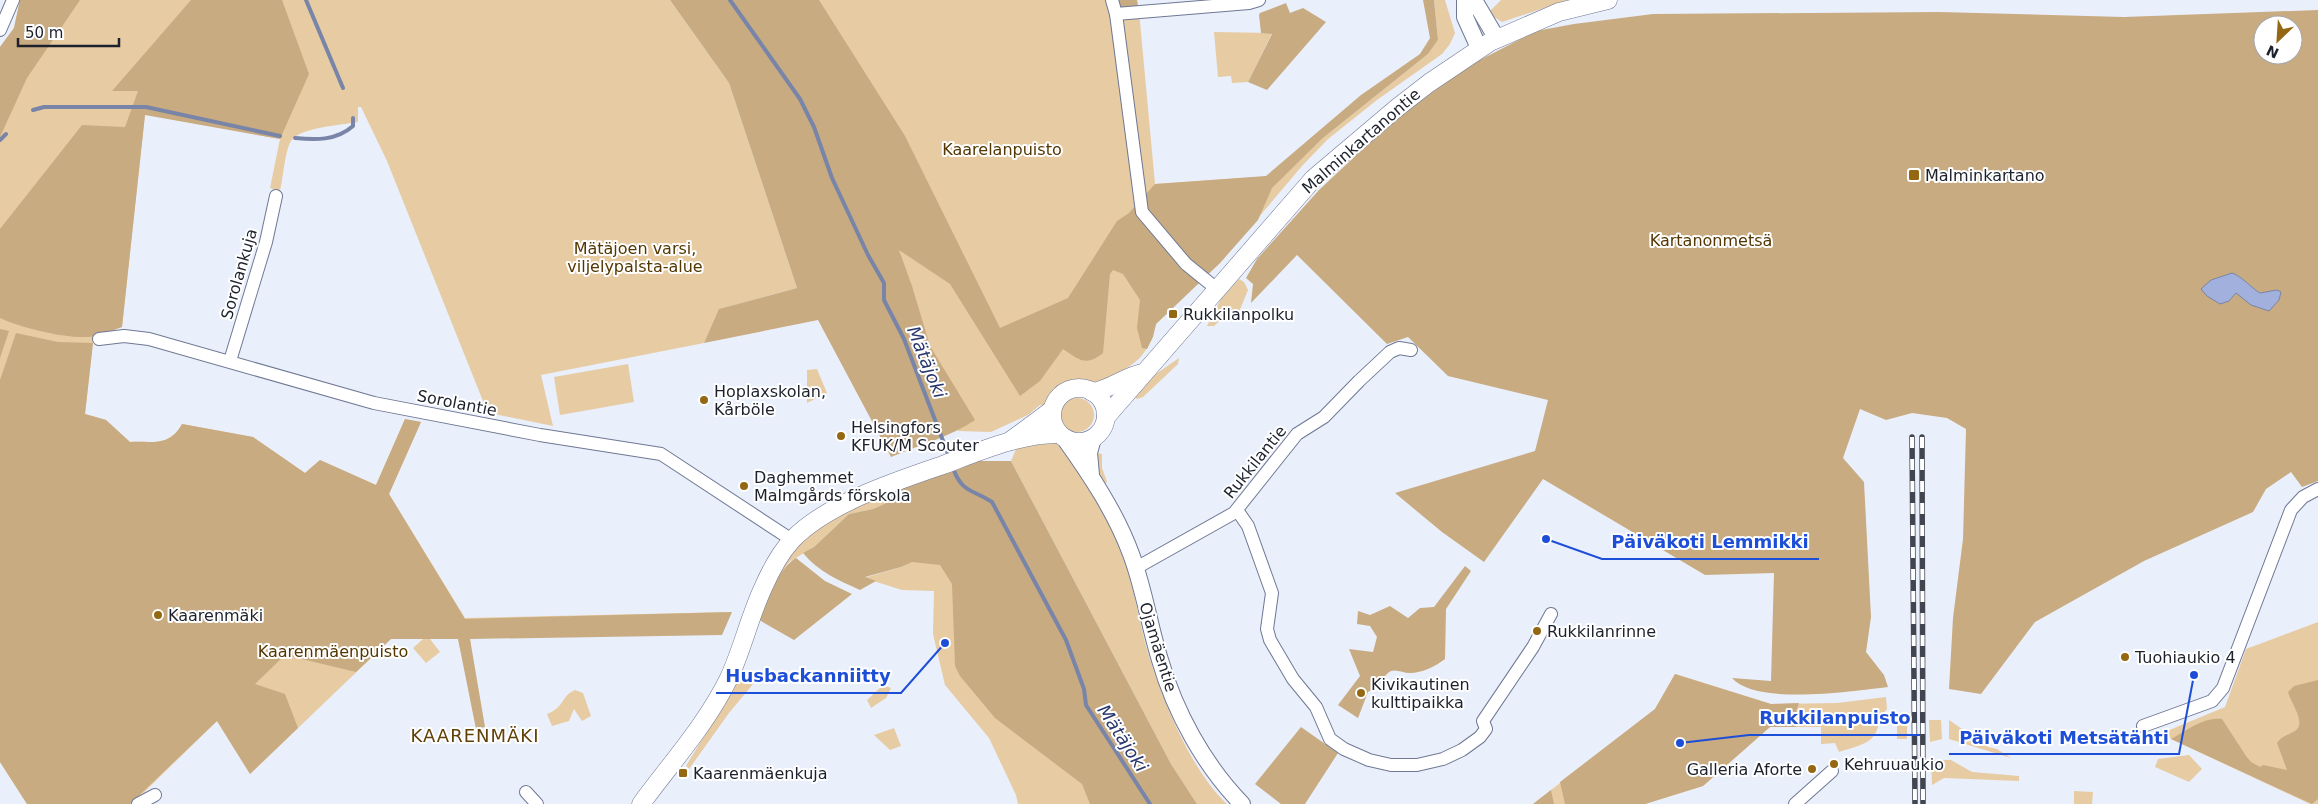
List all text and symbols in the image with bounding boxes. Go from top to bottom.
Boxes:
scale bar [18,15,119,47]
north arrow [2253,15,2303,65]
text: 50 m [25,24,63,42]
text: N [2264,42,2281,62]
street label: Malminkartanontie [1298,85,1424,197]
park label: Kaarelanpuisto [942,140,1062,159]
place label: Malminkartano [1925,166,2045,185]
marker: Malminkartano [1907,168,1921,182]
street label: Sorolankuja [217,226,261,322]
park label: Kartanonmetsä [1650,231,1772,250]
park label: Mätäjoen varsi, viljelypalsta-alue [567,239,703,276]
place label: Rukkilanpolku [1183,305,1294,324]
marker: Rukkilanpolku [1167,308,1179,320]
water label: Mätäjoki [903,323,951,401]
place label: Hoplaxskolan, Kårböle [714,382,826,419]
street label: Sorolantie [415,386,499,420]
marker: Hoplaxskolan, Kårböle [698,394,710,406]
place label: Helsingfors KFUK/M Scouter [851,418,979,455]
street label: Rukkilantie [1220,422,1290,502]
marker: Helsingfors KFUK/M Scouter [835,430,847,442]
place label: Daghemmet Malmgårds förskola [754,468,911,505]
marker: Daghemmet Malmgårds förskola [738,480,750,492]
callout: Päiväkoti Lemmikki [1602,526,1819,559]
text: Päiväkoti Lemmikki [1611,531,1809,552]
street label: Ojamäentie [1135,600,1181,694]
place label: Kaarenmäki [168,606,263,625]
marker: Kaarenmäki [152,609,164,621]
place label: Rukkilanrinne [1547,622,1656,641]
marker: Rukkilanrinne [1531,625,1543,637]
park label: Kaarenmäenpuisto [258,642,408,661]
place label: Tuohiaukio 4 [2134,648,2236,667]
marker: Tuohiaukio 4 [2119,651,2131,663]
callout: Husbackanniitty [716,660,901,693]
text: Husbackanniitty [725,665,891,686]
place label: Kivikautinen kulttipaikka [1371,675,1470,712]
marker: Kivikautinen kulttipaikka [1355,687,1367,699]
water label: Mätäjoki [1093,700,1153,776]
callout: Rukkilanpuisto [1749,702,1920,735]
text: Rukkilanpuisto [1759,707,1911,728]
callout: Päiväkoti Metsätähti [1949,721,2179,754]
district label: KAARENMÄKI [411,725,539,746]
text: Päiväkoti Metsätähti [1959,727,2169,748]
place label: Kehruuaukio [1844,755,1944,774]
marker: Kehruuaukio [1828,758,1840,770]
place label: Galleria Aforte [1687,760,1802,779]
marker: Galleria Aforte [1806,763,1818,775]
place label: Kaarenmäenkuja [693,764,828,783]
marker: Kaarenmäenkuja [677,767,689,779]

